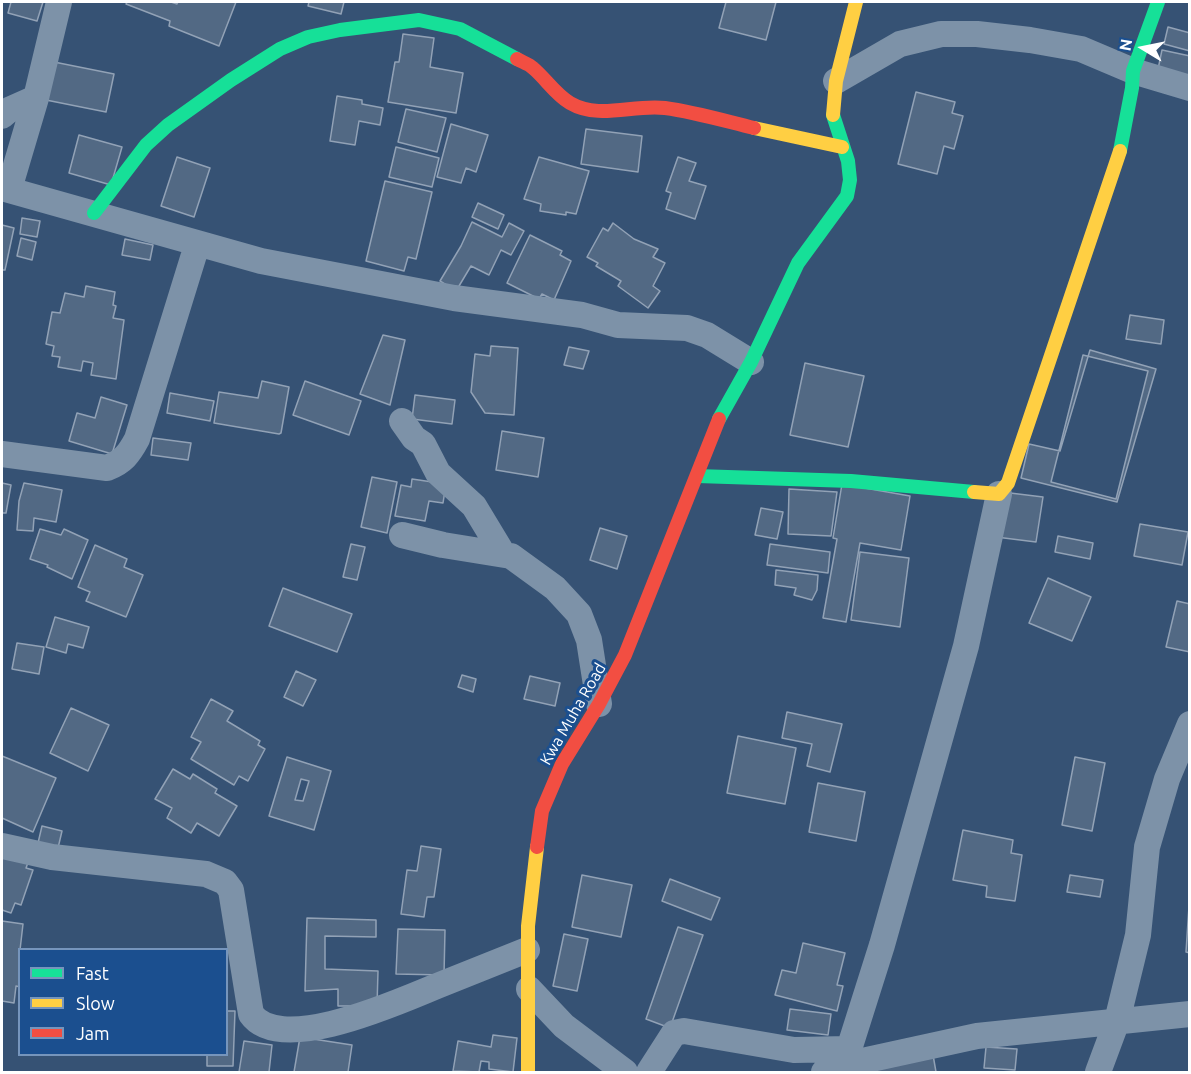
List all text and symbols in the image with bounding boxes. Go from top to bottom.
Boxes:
north arrow [1113,18,1173,78]
text: N [1115,37,1135,52]
street label: Kwa Muha Road [536,660,610,768]
legend [18,948,228,1056]
text: Fast [76,963,109,983]
text: Slow [76,993,115,1013]
text: Jam [76,1023,110,1043]

